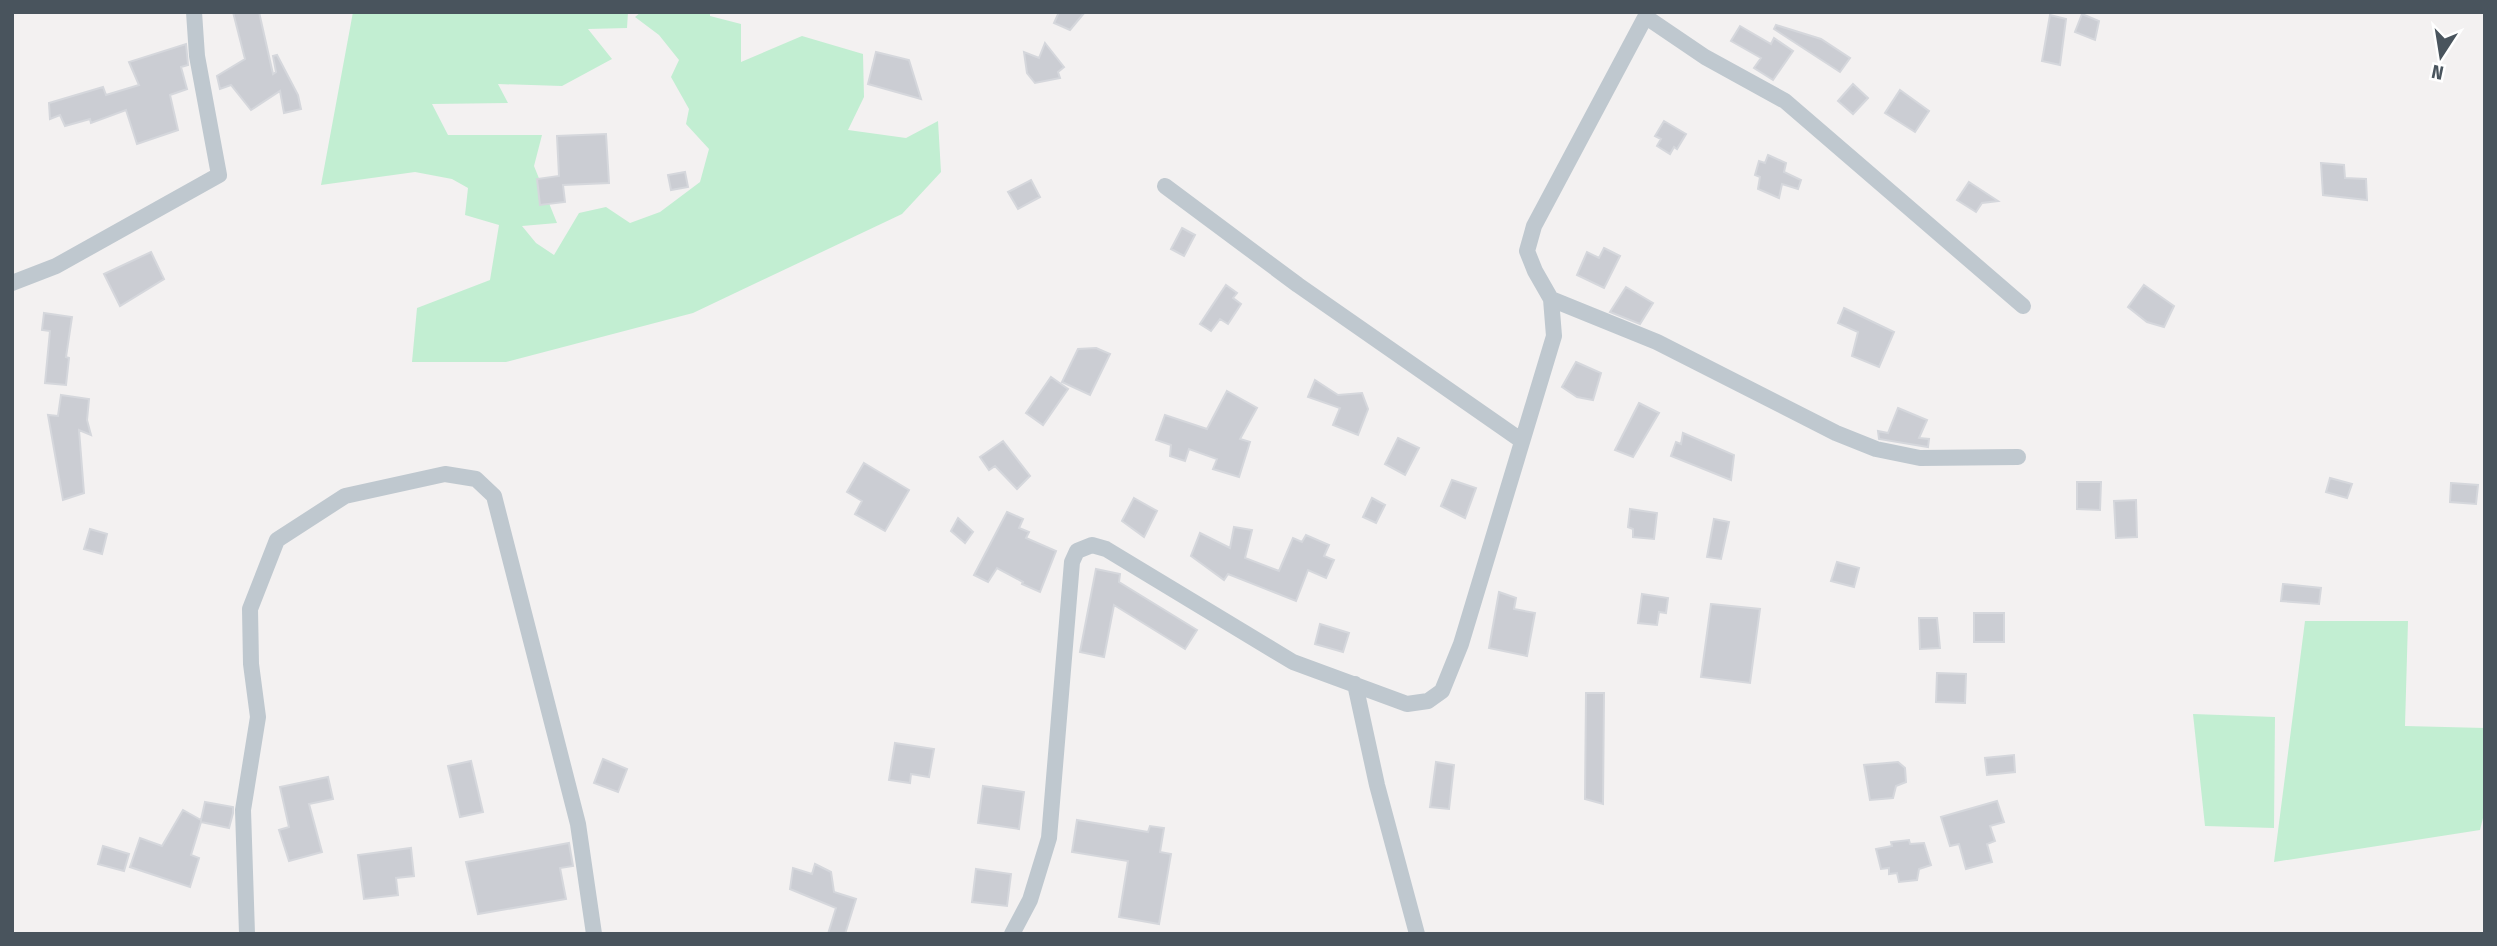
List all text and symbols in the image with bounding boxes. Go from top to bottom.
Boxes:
north arrow [2406,21,2476,91]
text: N [2430,60,2446,85]

